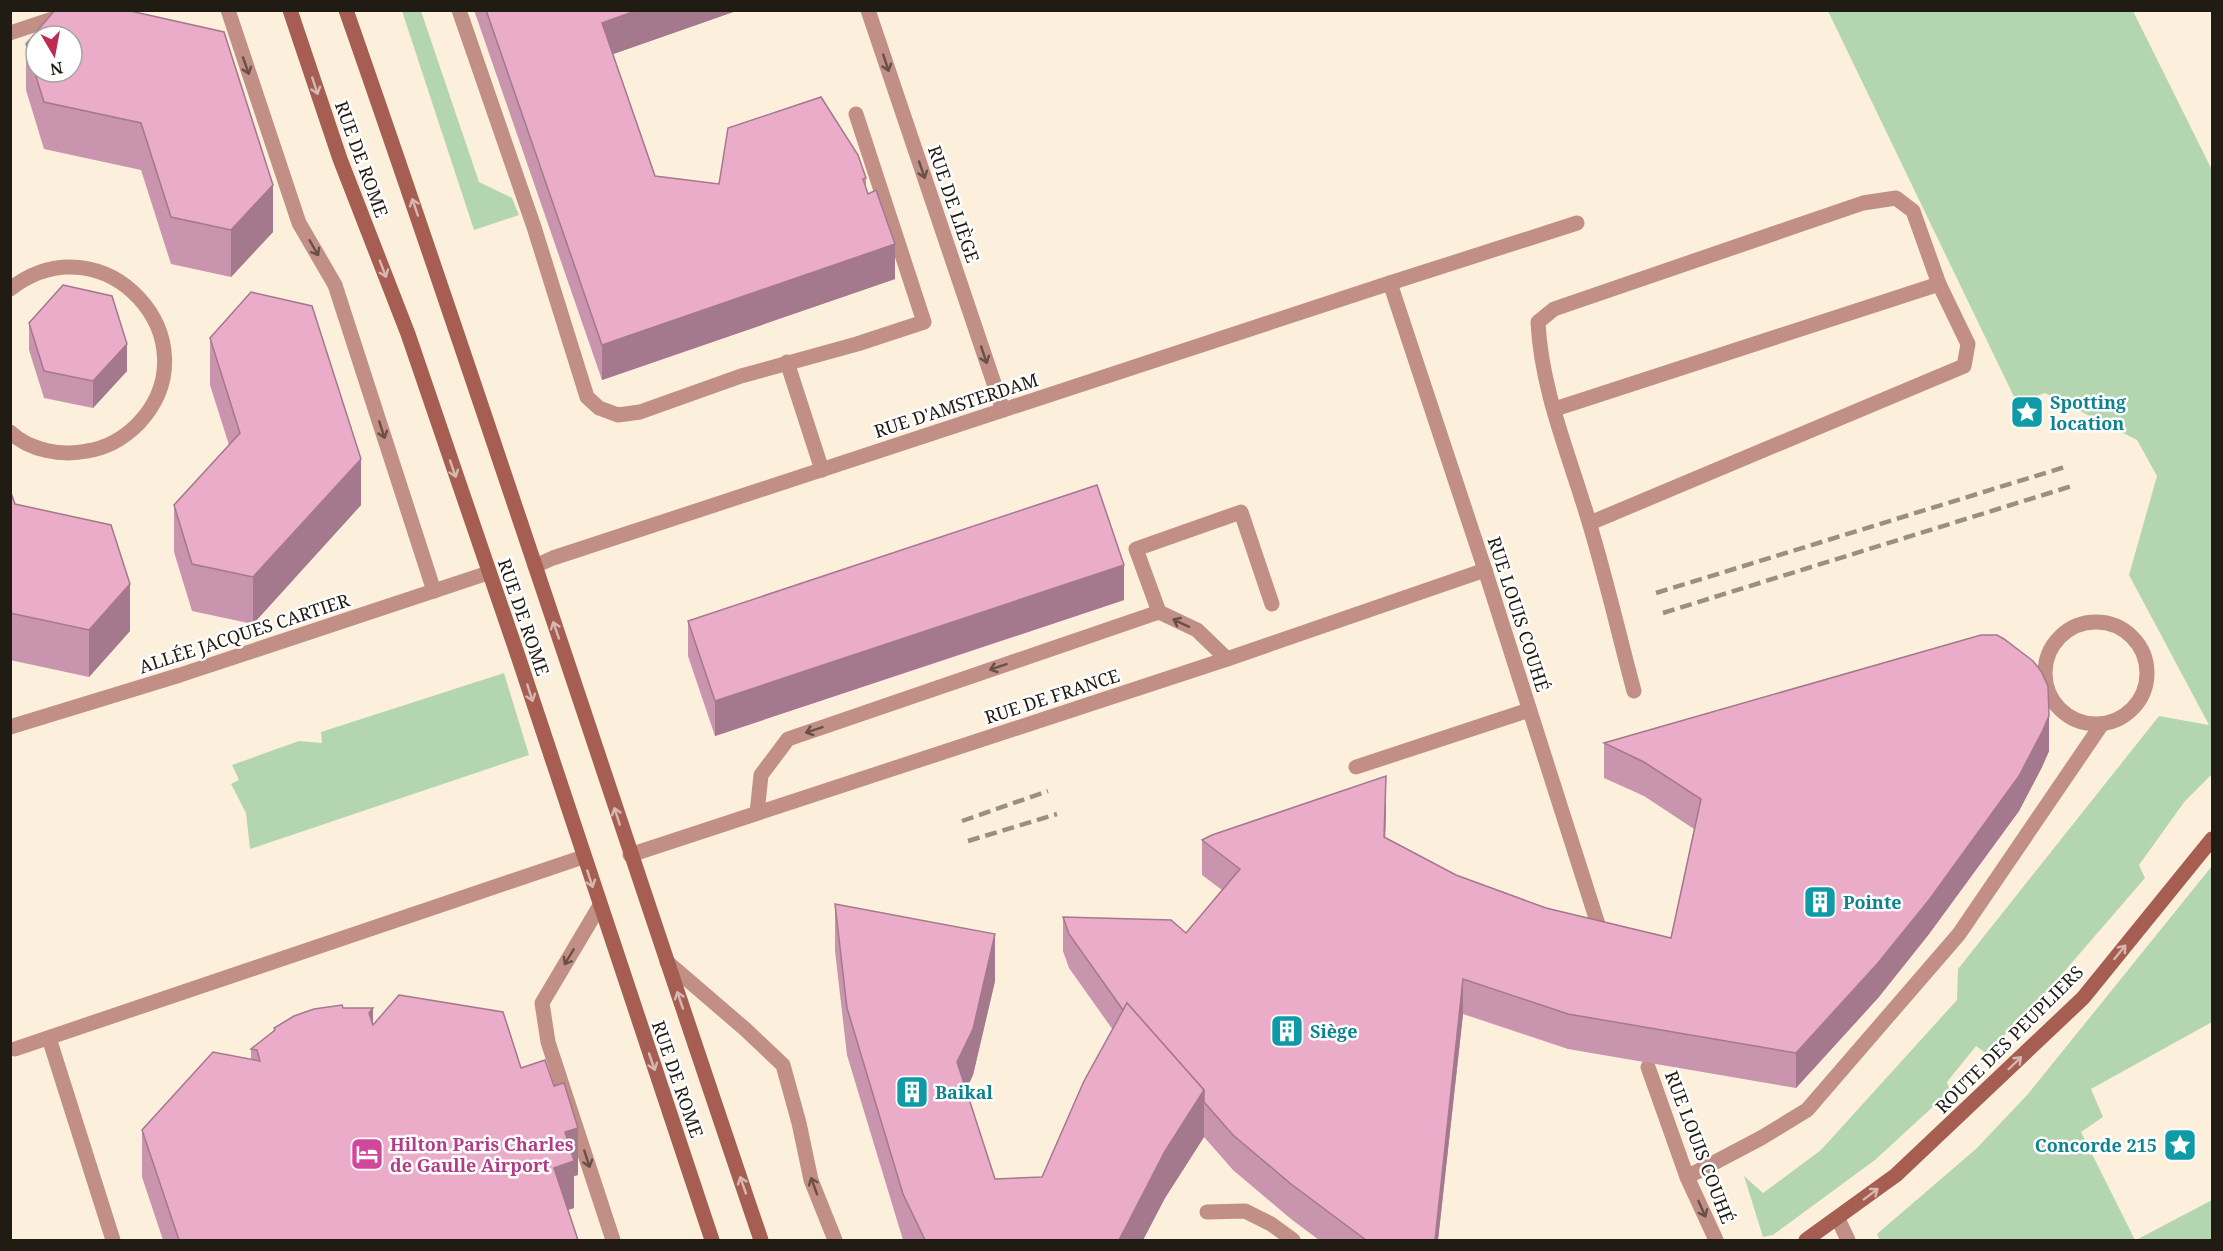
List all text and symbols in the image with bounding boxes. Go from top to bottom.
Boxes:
north arrow [24,24,84,84]
one-way arrow [881,53,892,72]
one-way arrow [242,56,253,75]
text: N [48,57,65,81]
one-way arrow [311,76,322,95]
street label: RUE DE ROME [330,97,394,221]
street label: RUE DE LIÈGE [923,142,985,266]
one-way arrow [918,160,929,179]
one-way arrow [408,198,419,216]
one-way arrow [309,239,320,257]
one-way arrow [378,259,389,278]
one-way arrow [980,345,991,364]
street label: RUE D'AMSTERDAM [871,367,1041,443]
place label: Spotting location [2050,390,2127,435]
place icon: Spotting location [2009,394,2045,430]
one-way arrow [377,420,388,439]
one-way arrow [448,459,459,478]
street label: RUE LOUIS COUHÉ [1483,533,1555,695]
street label: RUE DE ROME [493,555,555,679]
street label: ALLÉE JACQUES CARTIER [136,588,352,678]
one-way arrow [1173,616,1191,628]
one-way arrow [550,622,561,640]
one-way arrow [989,662,1008,673]
street label: RUE DE FRANCE [981,663,1123,729]
one-way arrow [525,683,536,702]
one-way arrow [805,726,824,737]
one-way arrow [611,807,622,826]
one-way arrow [585,869,596,888]
building icon: Pointe [1802,884,1838,920]
place label: Pointe [1843,890,1901,914]
one-way arrow [2113,945,2127,960]
one-way arrow [563,949,576,966]
street label: ROUTE DES PEUPLIERS [1930,960,2088,1118]
one-way arrow [673,991,684,1010]
building icon: Siège [1269,1013,1305,1049]
street label: RUE DE ROME [647,1017,709,1141]
place label: Siège [1310,1019,1357,1043]
one-way arrow [647,1052,658,1071]
one-way arrow [2008,1056,2023,1071]
street label: RUE LOUIS COUHÉ [1660,1067,1740,1227]
building icon: Baikal [894,1074,930,1110]
place label: Baikal [935,1080,993,1104]
place icon: Concorde 215 [2162,1127,2198,1163]
place label: Hilton Paris Charles de Gaulle Airport [390,1132,574,1177]
place label: Concorde 215 [2035,1133,2157,1157]
hotel icon: Hilton Paris Charles de Gaulle Airport [349,1136,385,1172]
one-way arrow [582,1149,593,1168]
one-way arrow [736,1176,747,1195]
one-way arrow [807,1177,818,1196]
one-way arrow [1862,1188,1878,1201]
one-way arrow [1696,1199,1708,1217]

